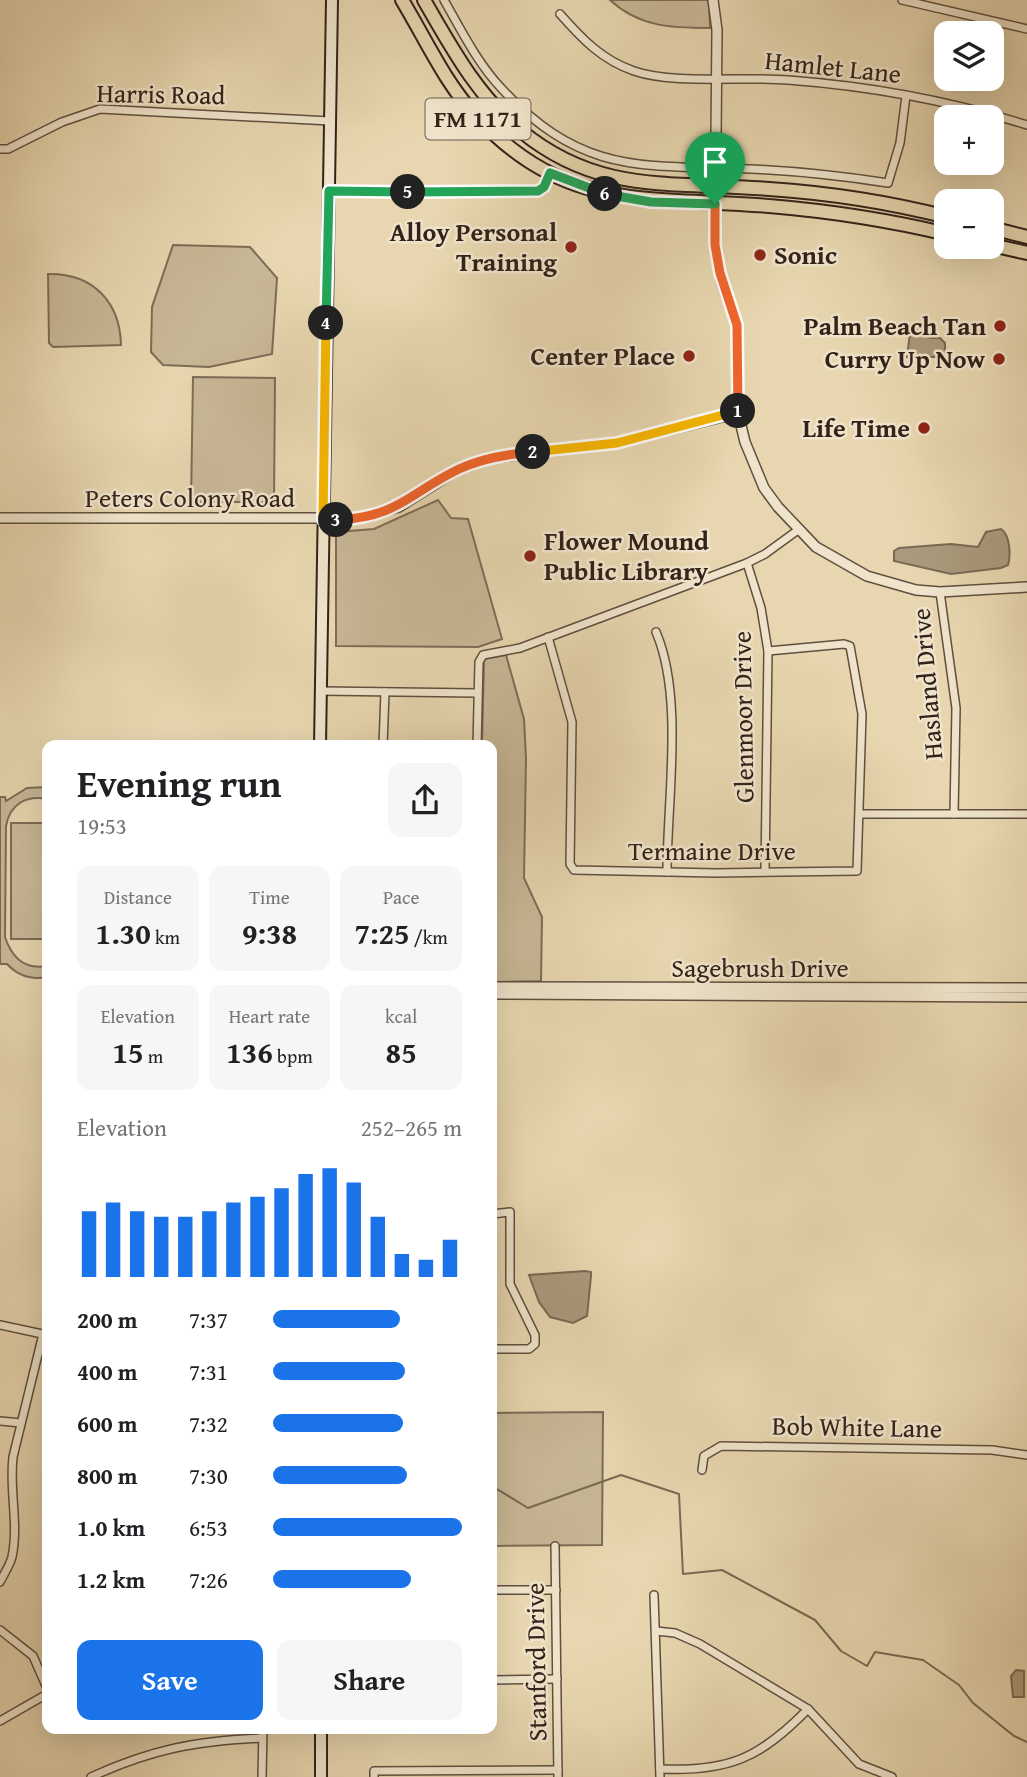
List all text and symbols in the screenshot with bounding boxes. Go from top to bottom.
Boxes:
map controls [934,21,1004,259]
button: layers [934,21,1004,91]
street label: Hamlet Lane [763,40,903,93]
street label: Harris Road [96,73,226,114]
road number: FM 1171 [426,98,530,140]
button: + [934,105,1004,175]
pin [685,132,745,204]
icon: arrive [696,143,734,181]
pin: 5 [390,174,426,210]
pin: 6 [588,176,622,212]
text: 5 [403,177,412,205]
text: 6 [600,179,609,207]
button: − [934,189,1004,259]
place label: Alloy Personal Training [390,212,557,281]
place label: Sonic [774,235,837,274]
marker: Alloy Personal Training [563,239,579,255]
marker: Sonic [752,247,768,263]
pin: 4 [308,306,344,340]
place label: Palm Beach Tan [804,306,987,345]
text: 4 [321,308,330,336]
marker: Palm Beach Tan [992,318,1008,334]
place label: Center Place [531,336,675,375]
place label: Curry Up Now [825,339,985,378]
marker: Center Place [681,348,697,364]
marker: Curry Up Now [991,351,1007,367]
pin: 1 [720,394,756,428]
text: 1 [733,396,742,424]
place label: Life Time [802,408,910,447]
marker: Life Time [916,420,932,436]
pin: 2 [516,434,550,470]
text: 2 [528,437,537,465]
street label: Peters Colony Road [85,478,295,517]
pin: 3 [318,503,354,538]
text: 3 [331,505,340,533]
place label: Flower Mound Public Library [544,521,709,590]
marker: Flower Mound Public Library [522,548,538,564]
street label: Hasland Drive [900,607,953,761]
street label: Glenmoor Drive [722,631,763,803]
text: Evening run [77,755,281,811]
button: share [388,763,462,837]
text: 19:53 [77,809,127,842]
street label: Termaine Drive [628,831,796,870]
text: Distance [104,883,172,911]
text: Time [249,883,290,911]
text: Pace [383,883,419,911]
text: 1.30 [96,911,151,955]
text: 9:38 [242,911,297,955]
text: 7:25 [354,911,410,955]
text: km [151,923,180,951]
text: /km [410,923,448,951]
street label: Sagebrush Drive [671,948,849,987]
text: Elevation [101,1002,175,1030]
text: Heart rate [229,1002,310,1030]
text: kcal [385,1002,417,1030]
text: 15 [112,1030,144,1074]
text: 136 [226,1030,273,1074]
text: 85 [386,1030,417,1074]
text: m [144,1042,163,1070]
text: bpm [273,1042,313,1070]
text: Elevation [77,1111,167,1144]
text: 252–265 m [361,1111,462,1144]
text: 200 m [77,1303,138,1336]
text: 7:37 [189,1303,228,1336]
text: 400 m [77,1355,138,1388]
text: 7:31 [189,1355,228,1388]
street label: Bob White Lane [772,1406,942,1447]
text: 600 m [77,1407,138,1440]
text: 7:32 [189,1407,228,1440]
text: 800 m [77,1459,138,1492]
text: 7:30 [189,1459,228,1492]
text: 1.0 km [77,1511,145,1544]
text: 6:53 [189,1511,228,1544]
text: 1.2 km [77,1563,145,1596]
text: 7:26 [189,1563,228,1596]
street label: Stanford Drive [515,1582,556,1742]
button: Save [77,1640,263,1720]
button: Share [277,1640,462,1720]

